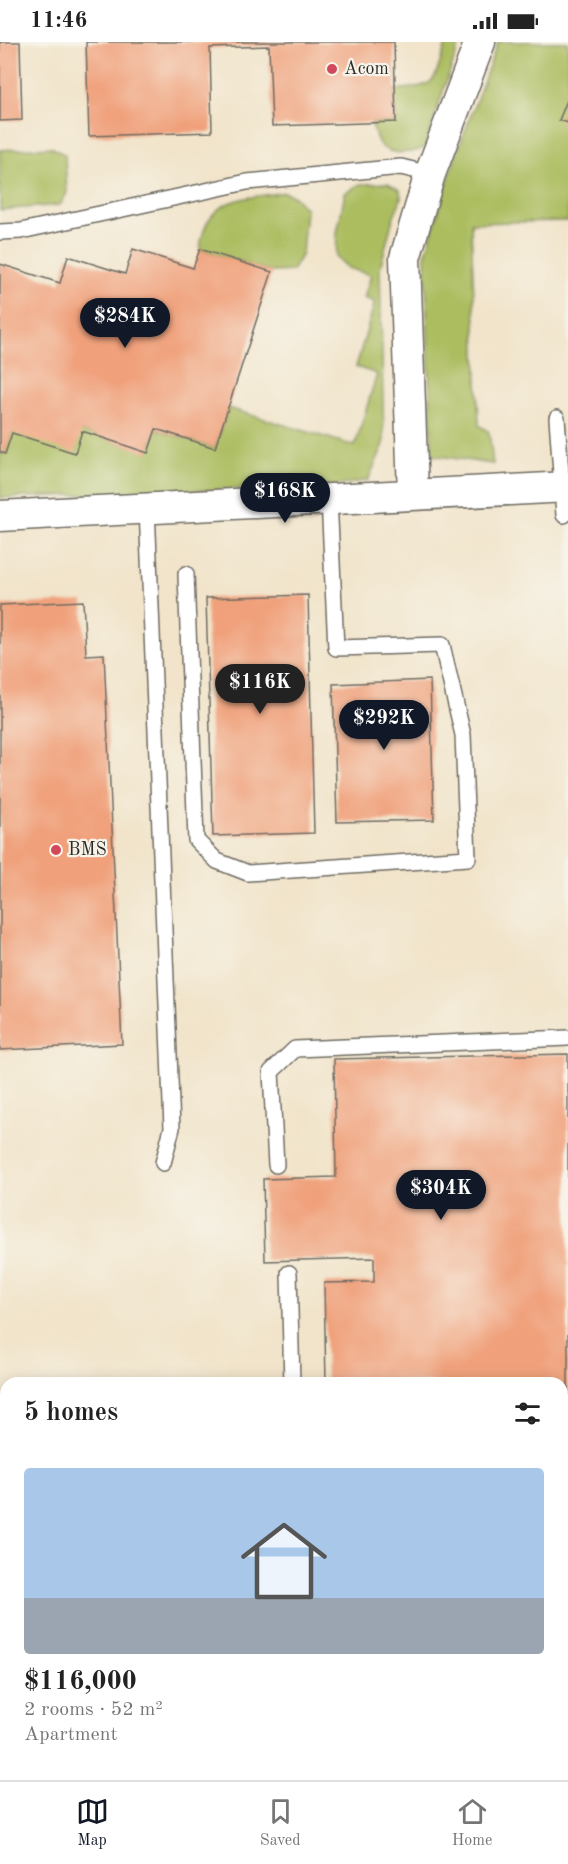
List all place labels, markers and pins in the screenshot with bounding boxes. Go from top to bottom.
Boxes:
place label: Acom [344,60,389,78]
marker: Acom [325,62,339,76]
pin: $284K [83,298,167,349]
pin: $168K [243,473,327,524]
pin: $116K [218,664,302,715]
pin: $292K [342,700,426,751]
place label: BMS [68,841,107,859]
marker: BMS [49,843,63,857]
pin: $304K [399,1170,483,1221]

